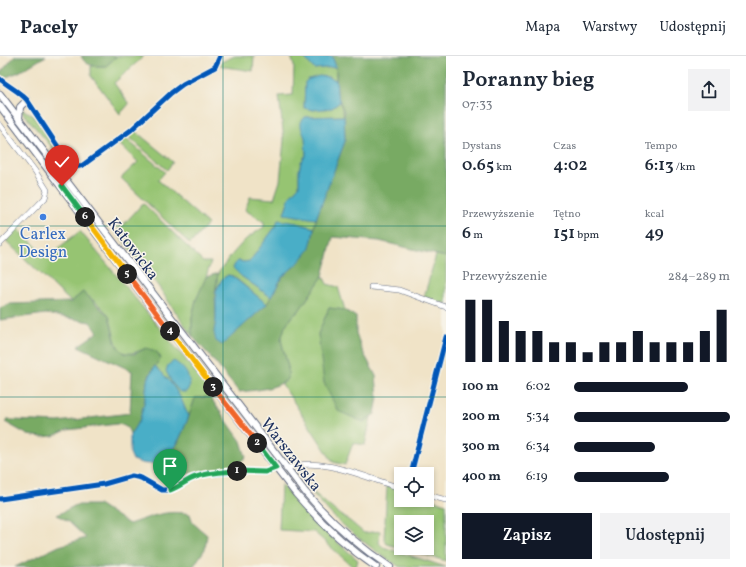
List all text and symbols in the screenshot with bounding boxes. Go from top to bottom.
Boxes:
text: Pacely [20,15,78,41]
text: Mapa [525,18,560,37]
text: Warstwy [582,18,637,37]
text: Udostępnij [659,18,726,37]
text: Poranny bieg [462,65,594,96]
button: share [688,69,730,111]
text: 07:33 [462,96,492,114]
text: Dystans [462,139,501,154]
text: Czas [553,139,576,154]
text: Tempo [645,139,677,154]
pin [45,145,79,186]
icon: check [51,151,73,173]
text: 0.65 [462,154,494,177]
text: 4:02 [553,154,587,177]
text: 6:13 [645,154,674,177]
text: km [494,160,512,175]
text: /km [674,160,696,175]
pin: 6 [75,207,95,227]
text: Przewyższenie [462,207,534,222]
text: Tętno [553,207,581,222]
text: kcal [645,207,664,222]
text: 6 [82,209,88,224]
marker: Carlex Design [38,212,48,222]
street label: Katowicka [102,213,163,285]
text: 6 [462,222,471,245]
text: 151 [553,222,575,245]
text: 49 [645,222,664,245]
place label: Carlex Design [19,224,67,264]
text: m [471,228,483,243]
text: bpm [575,228,599,243]
pin: 5 [117,264,137,284]
text: 5 [124,266,130,281]
text: Przewyższenie [462,268,547,286]
text: 284–289 m [668,268,730,286]
pin: 4 [160,321,180,341]
text: 4 [167,323,173,338]
pin: 3 [203,377,223,397]
text: 100 m [462,378,499,396]
text: 6:02 [526,378,550,396]
text: 3 [210,379,216,394]
text: 200 m [462,408,500,426]
text: 5:34 [526,408,550,426]
street label: Warszawska [255,414,326,497]
pin: 2 [247,433,267,453]
text: 2 [254,435,260,450]
text: 300 m [462,438,500,456]
text: 6:34 [526,438,550,456]
pin [153,449,187,490]
icon: arrive [159,455,181,477]
pin: 1 [227,461,247,481]
text: 1 [235,463,239,478]
map controls [394,467,434,555]
button: locate [394,467,434,507]
text: 400 m [462,468,501,486]
text: 6:19 [526,468,547,486]
button: Zapisz [462,513,592,559]
button: Udostępnij [600,513,730,559]
button: layers [394,515,434,555]

